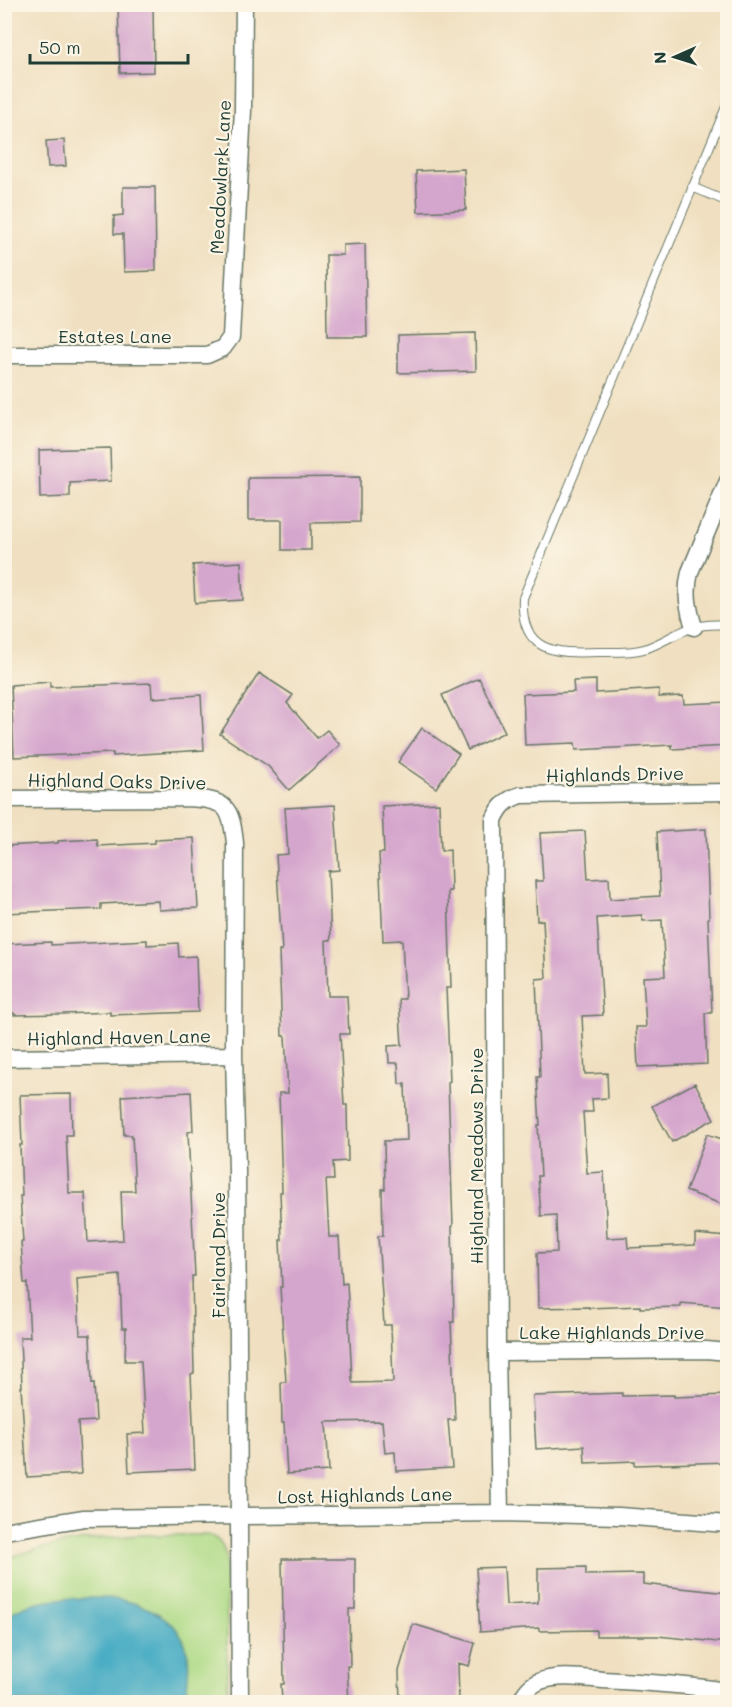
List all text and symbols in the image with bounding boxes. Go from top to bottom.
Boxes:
scale bar [30,27,188,65]
north arrow [645,27,705,87]
text: 50 m [39,35,81,59]
text: N [649,51,670,64]
street label: Meadowlark Lane [204,99,236,255]
street label: Estates Lane [58,324,172,348]
street label: Highlands Drive [546,761,684,787]
street label: Highland Oaks Drive [27,767,207,795]
street label: Highland Haven Lane [27,1023,211,1051]
street label: Highland Meadows Drive [464,1048,488,1264]
street label: Fairland Drive [206,1192,230,1318]
street label: Lake Highlands Drive [519,1320,705,1344]
street label: Lost Highlands Lane [277,1481,453,1509]

